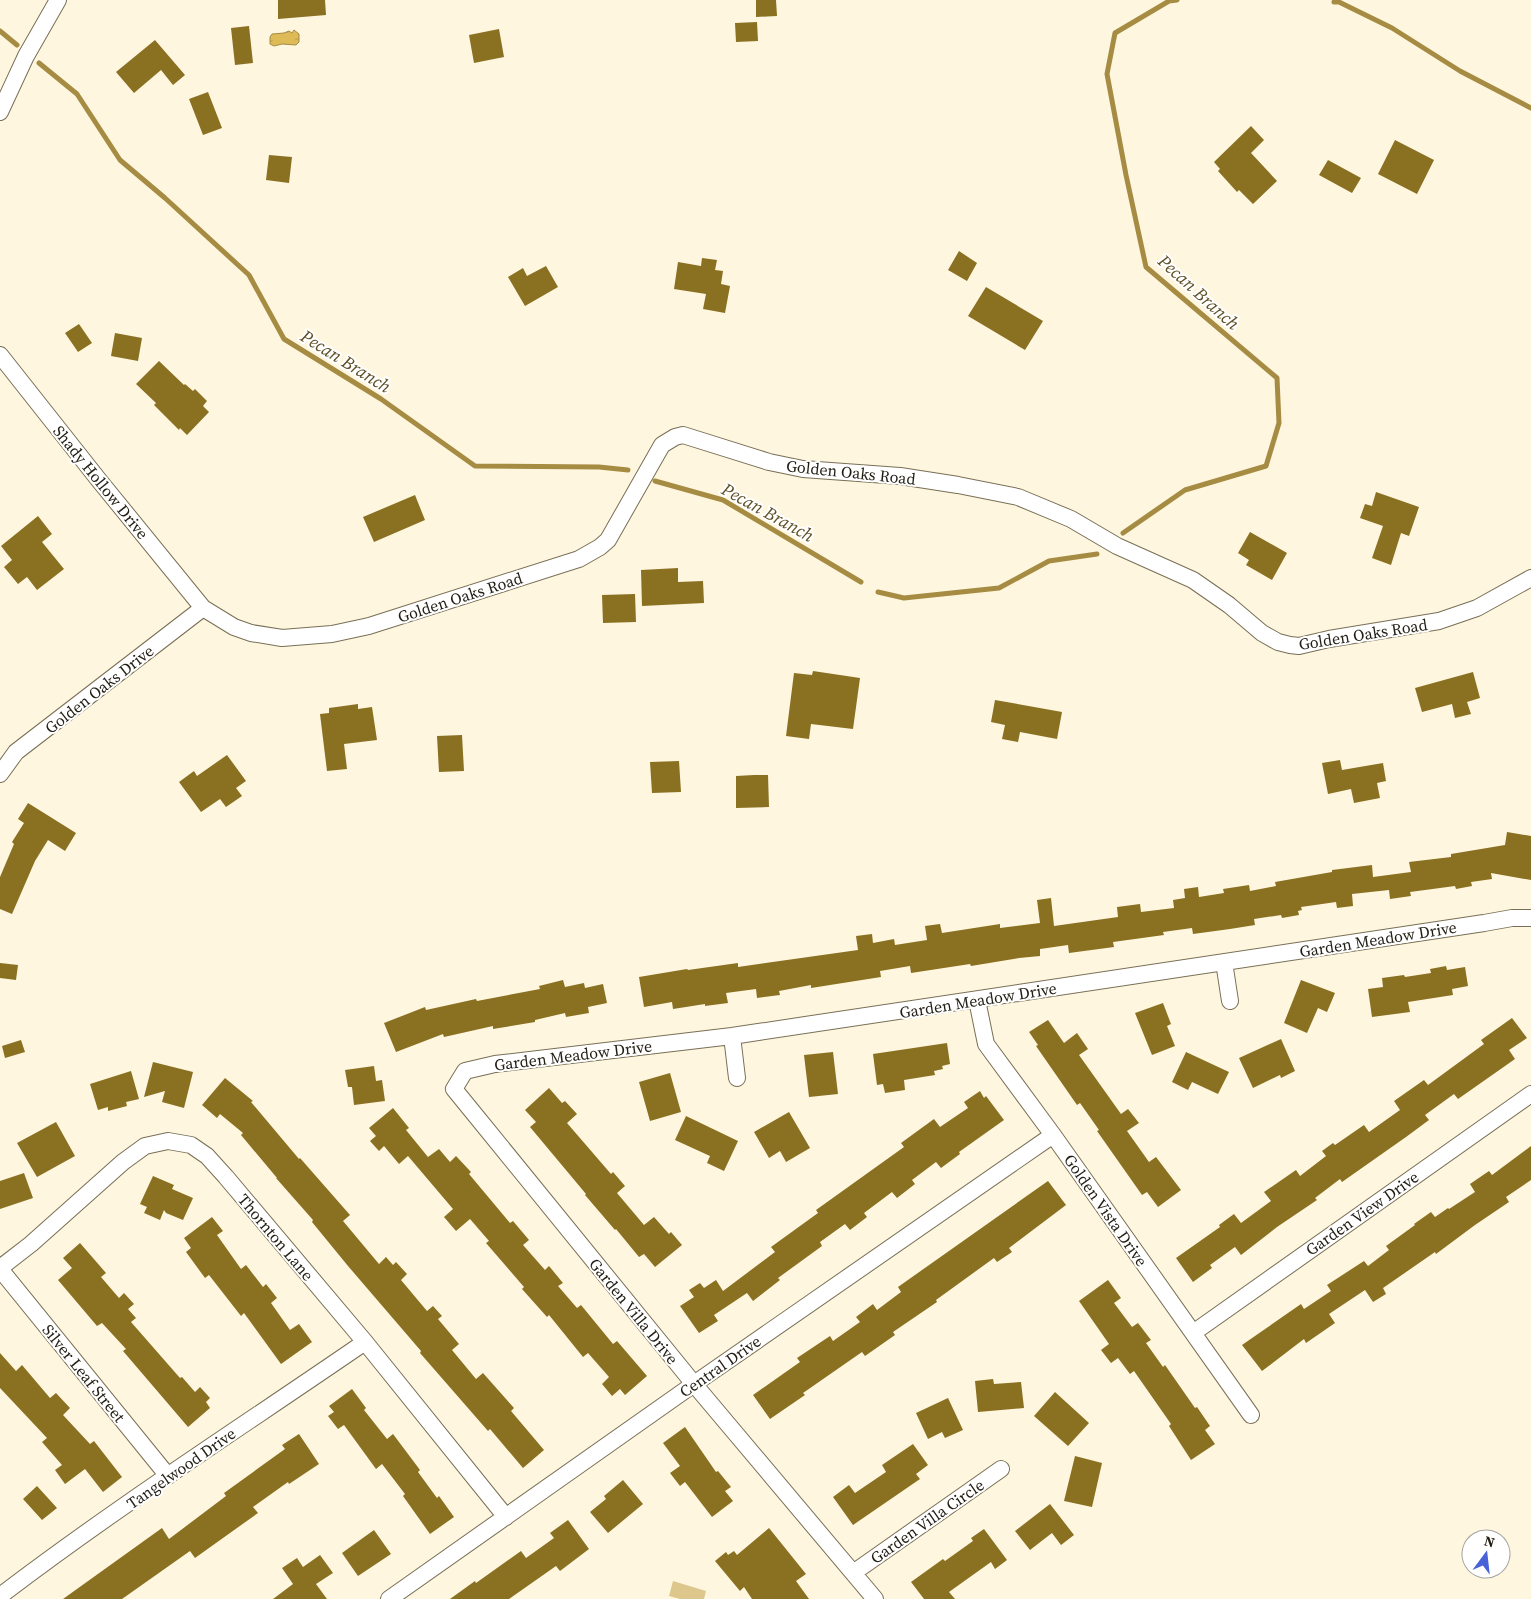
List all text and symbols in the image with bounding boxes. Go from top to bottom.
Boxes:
water label: Pecan Branch [1152,248,1245,336]
water label: Pecan Branch [295,323,396,399]
street label: Shady Hollow Drive [48,421,154,543]
street label: Golden Oaks Road [785,454,917,490]
water label: Pecan Branch [717,476,819,548]
street label: Golden Oaks Road [395,566,525,628]
street label: Golden Oaks Road [1297,613,1429,655]
street label: Golden Oaks Drive [40,640,158,738]
street label: Garden Meadow Drive [1298,916,1458,962]
street label: Garden Meadow Drive [898,977,1058,1023]
street label: Garden Meadow Drive [493,1034,653,1076]
street label: Golden Vista Drive [1059,1150,1153,1270]
street label: Garden View Drive [1301,1166,1423,1260]
street label: Thornton Lane [233,1189,319,1285]
street label: Garden Villa Drive [584,1253,684,1369]
street label: Silver Leaf Street [38,1319,131,1427]
street label: Central Drive [675,1330,765,1402]
street label: Tangelwood Drive [122,1422,240,1514]
street label: Garden Villa Circle [866,1474,988,1568]
north arrow [1461,1529,1511,1579]
text: N [1482,1530,1497,1552]

